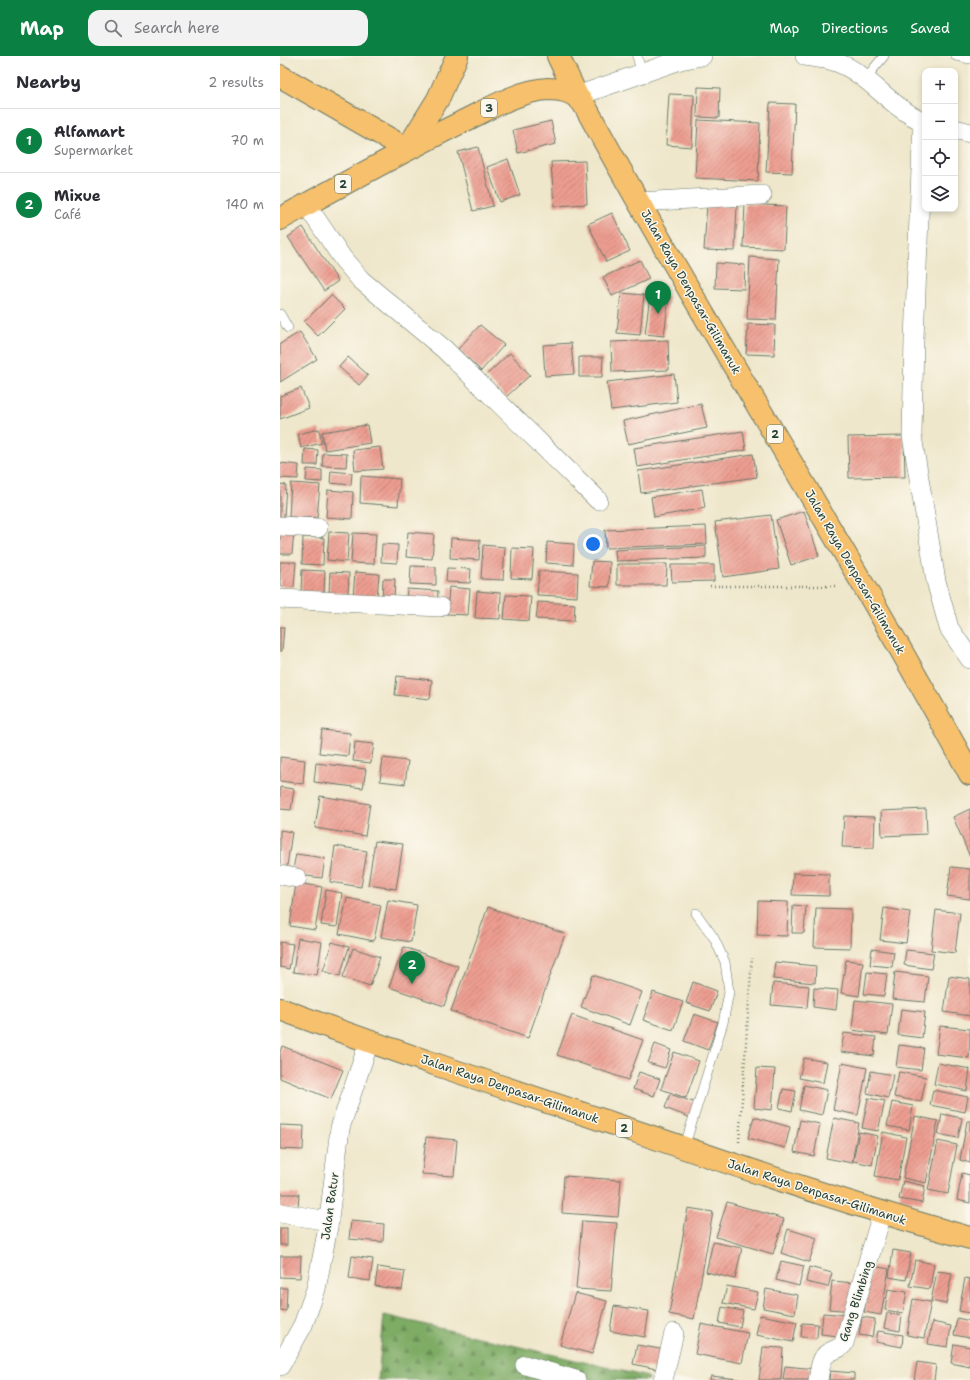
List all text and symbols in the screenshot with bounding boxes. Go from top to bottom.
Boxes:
search box [88,10,368,46]
text: Map [20,16,64,41]
icon: search [102,17,124,39]
text: Search here [134,18,220,38]
text: Map [770,19,800,37]
text: Directions [822,19,888,37]
text: Saved [910,19,950,37]
map controls [922,68,958,212]
button: + [922,68,958,104]
text: Nearby [16,71,81,93]
text: 2 results [208,74,264,91]
road number: 3 [481,99,497,117]
button: − [922,104,958,140]
text: Alfamart [54,122,125,142]
text: 1 [26,132,32,149]
text: 70 m [230,132,264,149]
button: locate [922,140,958,176]
text: Supermarket [54,142,133,159]
road number: 2 [335,175,351,193]
button: layers [922,176,958,212]
text: Mixue [54,186,101,206]
text: 2 [24,196,34,213]
text: 140 m [225,196,264,213]
text: Café [54,206,81,223]
street label: Jalan Raya Denpasar-Gilimanuk [637,207,745,377]
pin: 1 [645,281,671,314]
road number: 2 [767,425,783,443]
street label: Jalan Raya Denpasar-Gilimanuk [801,487,909,657]
your location [583,534,603,554]
pin: 2 [399,951,425,984]
street label: Jalan Raya Denpasar-Gilimanuk [419,1051,601,1127]
road number: 2 [616,1119,632,1137]
street label: Jalan Raya Denpasar-Gilimanuk [725,1155,909,1229]
street label: Jalan Batur [317,1171,343,1241]
street label: Gang Blimbing [835,1258,877,1344]

